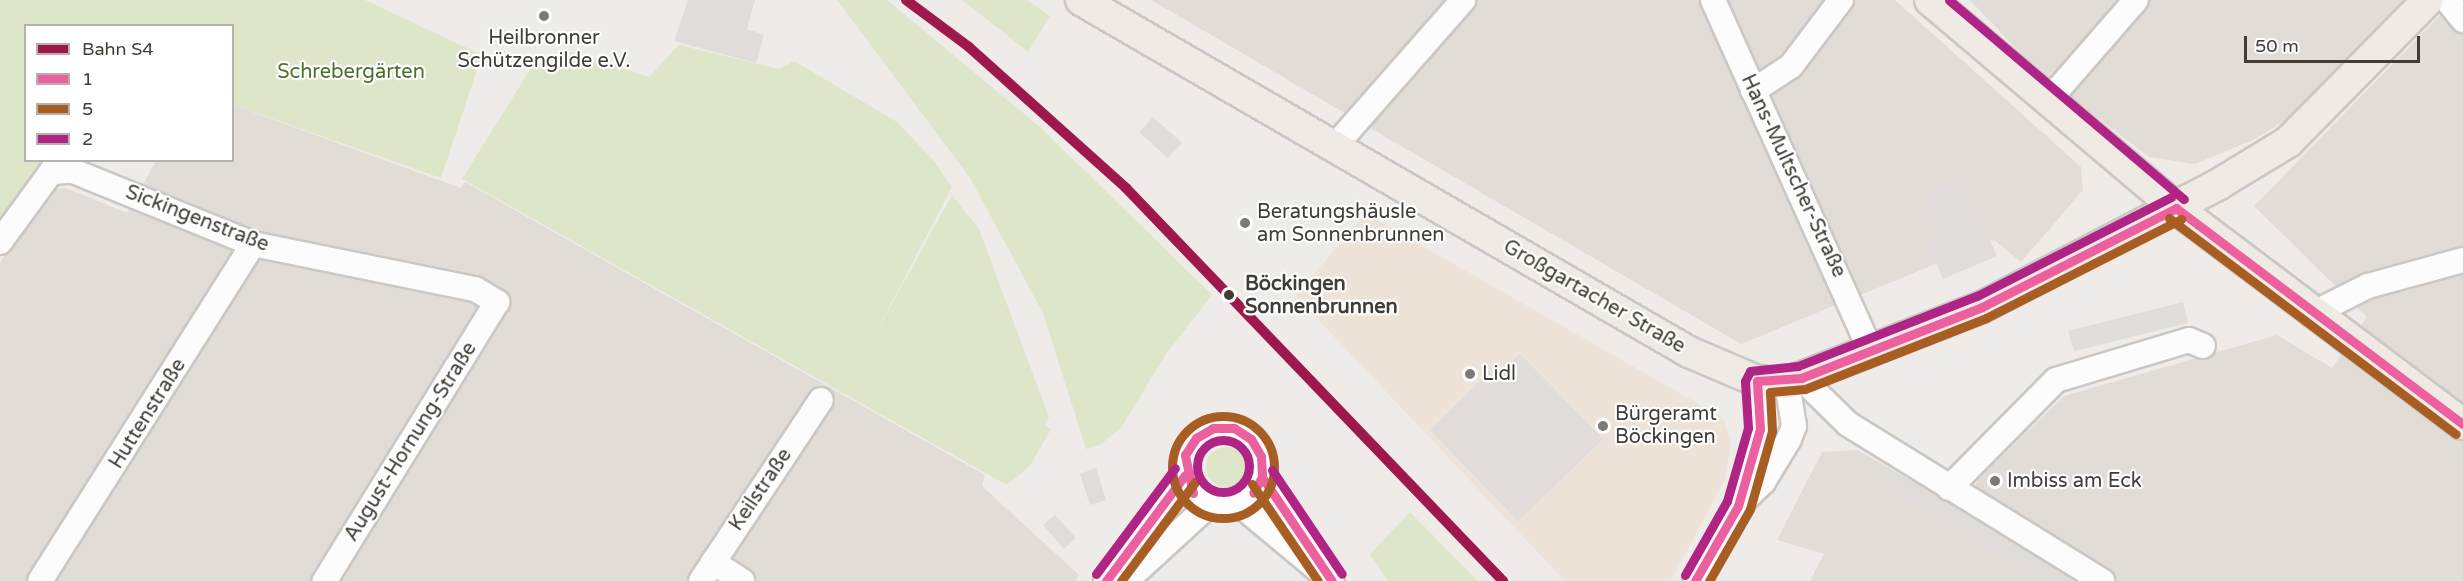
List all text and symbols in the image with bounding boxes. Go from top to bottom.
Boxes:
marker: Heilbronner Schützengilde e.V. [537,9,551,23]
legend [24,24,234,162]
scale bar [2247,24,2422,62]
place label: Heilbronner Schützengilde e.V. [457,26,631,73]
text: 50 m [2255,35,2299,57]
text: Bahn S4 [82,38,154,60]
park label: Schrebergärten [277,60,425,84]
text: 1 [82,68,93,90]
street label: Hans-Multscher-Straße [1735,71,1851,281]
text: 5 [82,98,93,120]
text: 2 [82,128,93,150]
street label: Sickingenstraße [122,181,272,257]
place label: Beratungshäusle am Sonnenbrunnen [1257,200,1444,247]
marker: Beratungshäusle am Sonnenbrunnen [1238,216,1252,230]
street label: Großgartacher Straße [1499,235,1689,359]
place label: Böckingen Sonnenbrunnen [1245,272,1398,319]
marker: Böckingen Sonnenbrunnen [1218,284,1240,306]
street label: August-Hornung-Straße [340,338,482,546]
street label: Huttenstraße [105,355,191,473]
place label: Lidl [1482,362,1516,386]
marker: Lidl [1463,367,1477,381]
place label: Bürgeramt Böckingen [1615,402,1717,449]
marker: Bürgeramt Böckingen [1596,419,1610,433]
street label: Keilstraße [725,444,797,536]
place label: Imbiss am Eck [2007,469,2142,493]
marker: Imbiss am Eck [1988,474,2002,488]

